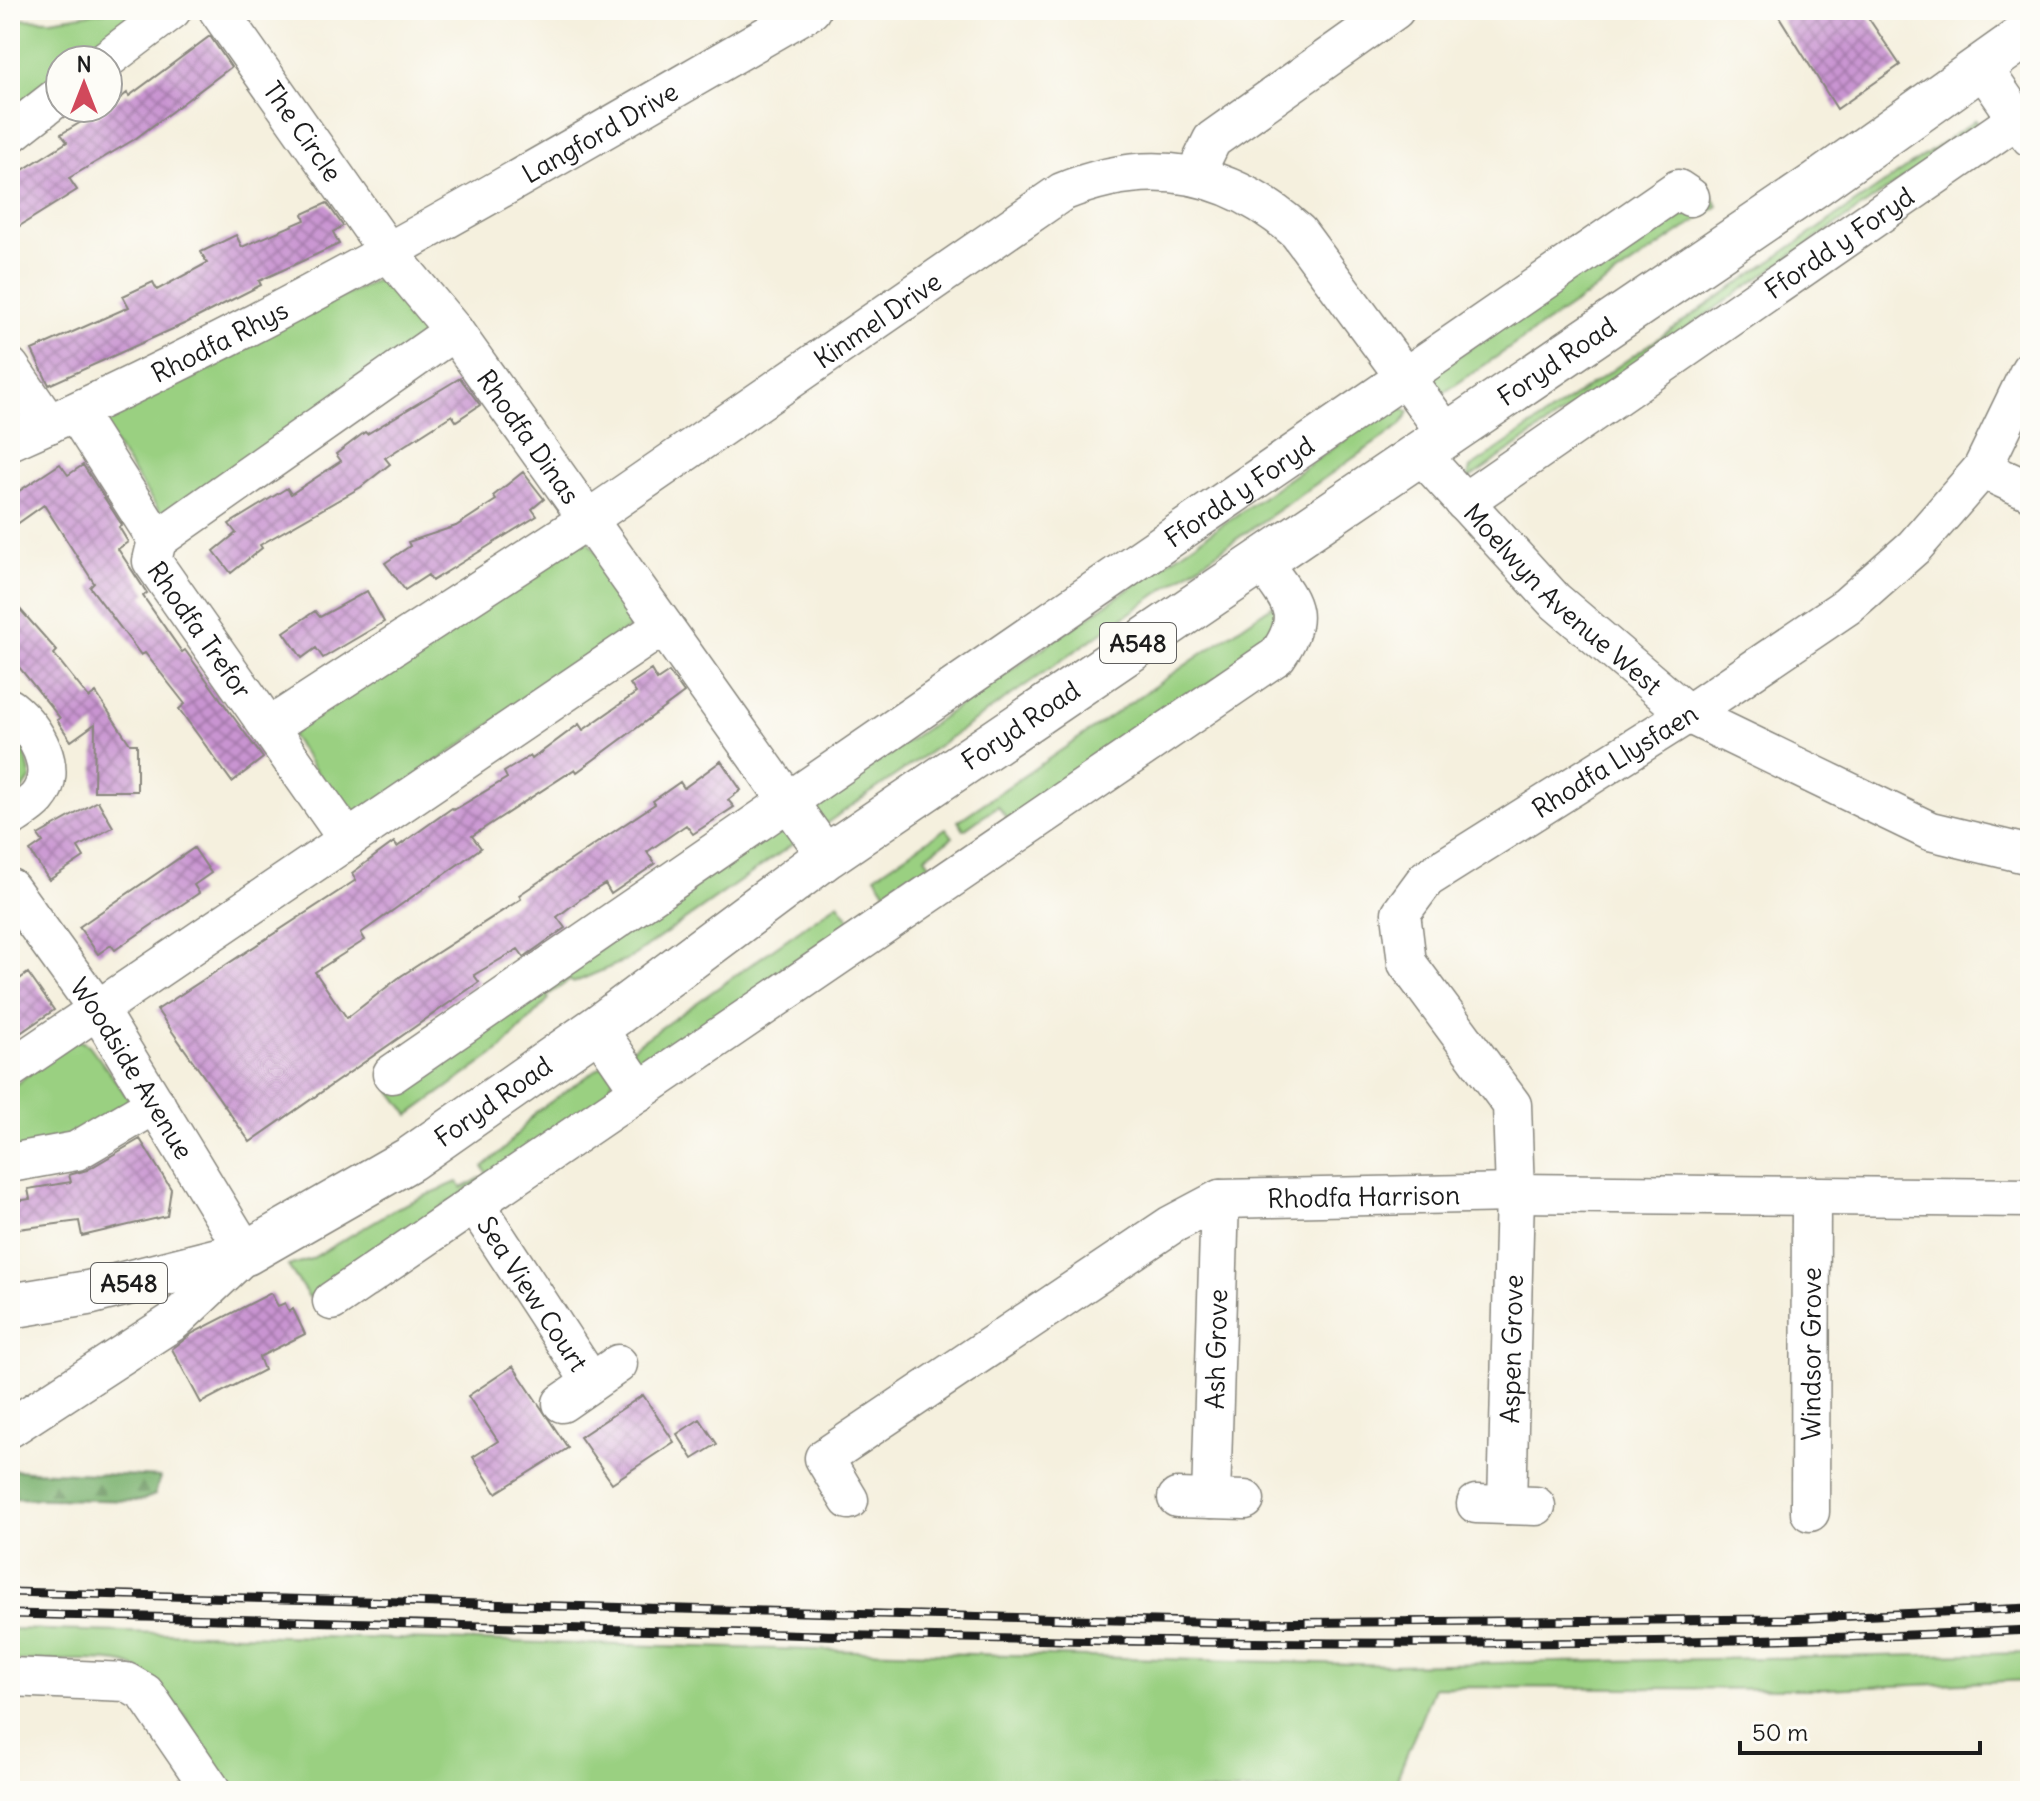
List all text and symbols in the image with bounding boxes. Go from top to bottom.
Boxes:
north arrow [44,44,124,124]
text: N [76,50,92,78]
street label: The Circle [257,74,350,188]
street label: Langford Drive [516,74,684,190]
street label: Ffordd y Foryd [1758,179,1920,306]
street label: Kinmel Drive [807,264,947,375]
street label: Rhodfa Rhys [146,293,293,389]
street label: Foryd Road [1491,309,1622,413]
street label: Rhodfa Dinas [470,363,588,510]
street label: Ffordd y Foryd [1158,428,1320,554]
street label: Moelwyn Avenue West [1457,496,1669,701]
street label: Rhodfa Trefor [141,555,260,705]
road number: A548 [1100,623,1176,663]
street label: Foryd Road [955,673,1086,777]
street label: Rhodfa Llysfaen [1526,696,1704,825]
street label: Woodside Avenue [63,971,201,1165]
street label: Foryd Road [427,1049,558,1154]
street label: Rhodfa Harrison [1267,1178,1460,1215]
street label: Sea View Court [470,1210,596,1377]
road number: A548 [91,1263,167,1303]
street label: Windsor Grove [1794,1267,1827,1441]
street label: Aspen Grove [1493,1274,1529,1424]
street label: Ash Grove [1197,1289,1234,1410]
scale bar [1740,1705,1980,1755]
text: 50 m [1752,1717,1808,1747]

